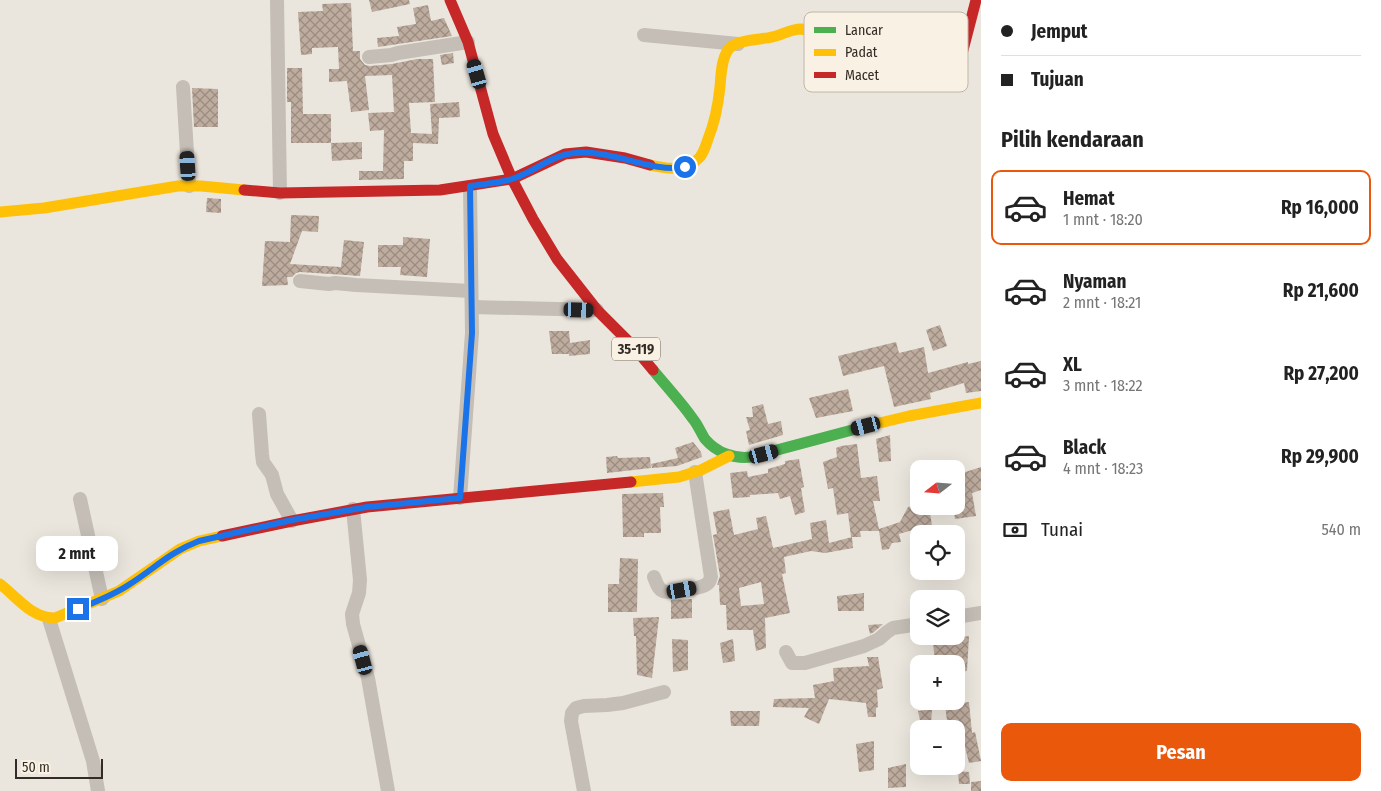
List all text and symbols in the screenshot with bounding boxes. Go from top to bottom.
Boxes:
legend [804,12,968,92]
text: Jemput [1031,20,1088,43]
text: Lancar [845,22,883,39]
text: Padat [845,44,878,61]
car [465,58,488,90]
text: Macet [845,67,879,84]
text: Tujuan [1031,68,1084,91]
text: Pilih kendaraan [1001,126,1144,153]
car [179,151,196,181]
route start [674,156,696,178]
icon: car [1003,185,1048,230]
text: Hemat [1063,187,1115,210]
text: Rp 16,000 [1281,196,1359,219]
text: 1 mnt · 18:20 [1063,210,1143,229]
icon: car [1003,268,1048,313]
text: Nyaman [1063,270,1126,293]
text: Rp 21,600 [1283,279,1359,302]
text: 2 mnt · 18:21 [1063,293,1141,312]
car [563,302,594,318]
road number: 35-119 [612,338,660,360]
icon: car [1003,351,1048,396]
text: XL [1063,353,1082,376]
text: Rp 27,200 [1283,362,1359,385]
text: 3 mnt · 18:22 [1063,376,1143,395]
car [849,415,882,437]
icon: car [1003,434,1048,479]
text: Black [1063,436,1106,459]
car [747,443,780,465]
text: Rp 29,900 [1281,445,1359,468]
text: 4 mnt · 18:23 [1063,459,1143,478]
north arrow [910,460,965,515]
map controls [910,460,965,775]
icon: cash [1001,516,1029,544]
text: Tunai [1041,518,1083,541]
text: 540 m [1322,520,1361,539]
button: locate [910,525,965,580]
callout: 2 mnt [37,536,119,572]
text: 2 mnt [59,544,95,563]
car [665,580,698,600]
button: layers [910,590,965,645]
route end [67,598,89,620]
car [351,644,374,676]
button: + [910,655,965,710]
button: − [910,720,965,775]
button: Pesan [1001,723,1361,781]
scale bar [15,756,102,779]
text: 50 m [22,759,50,776]

